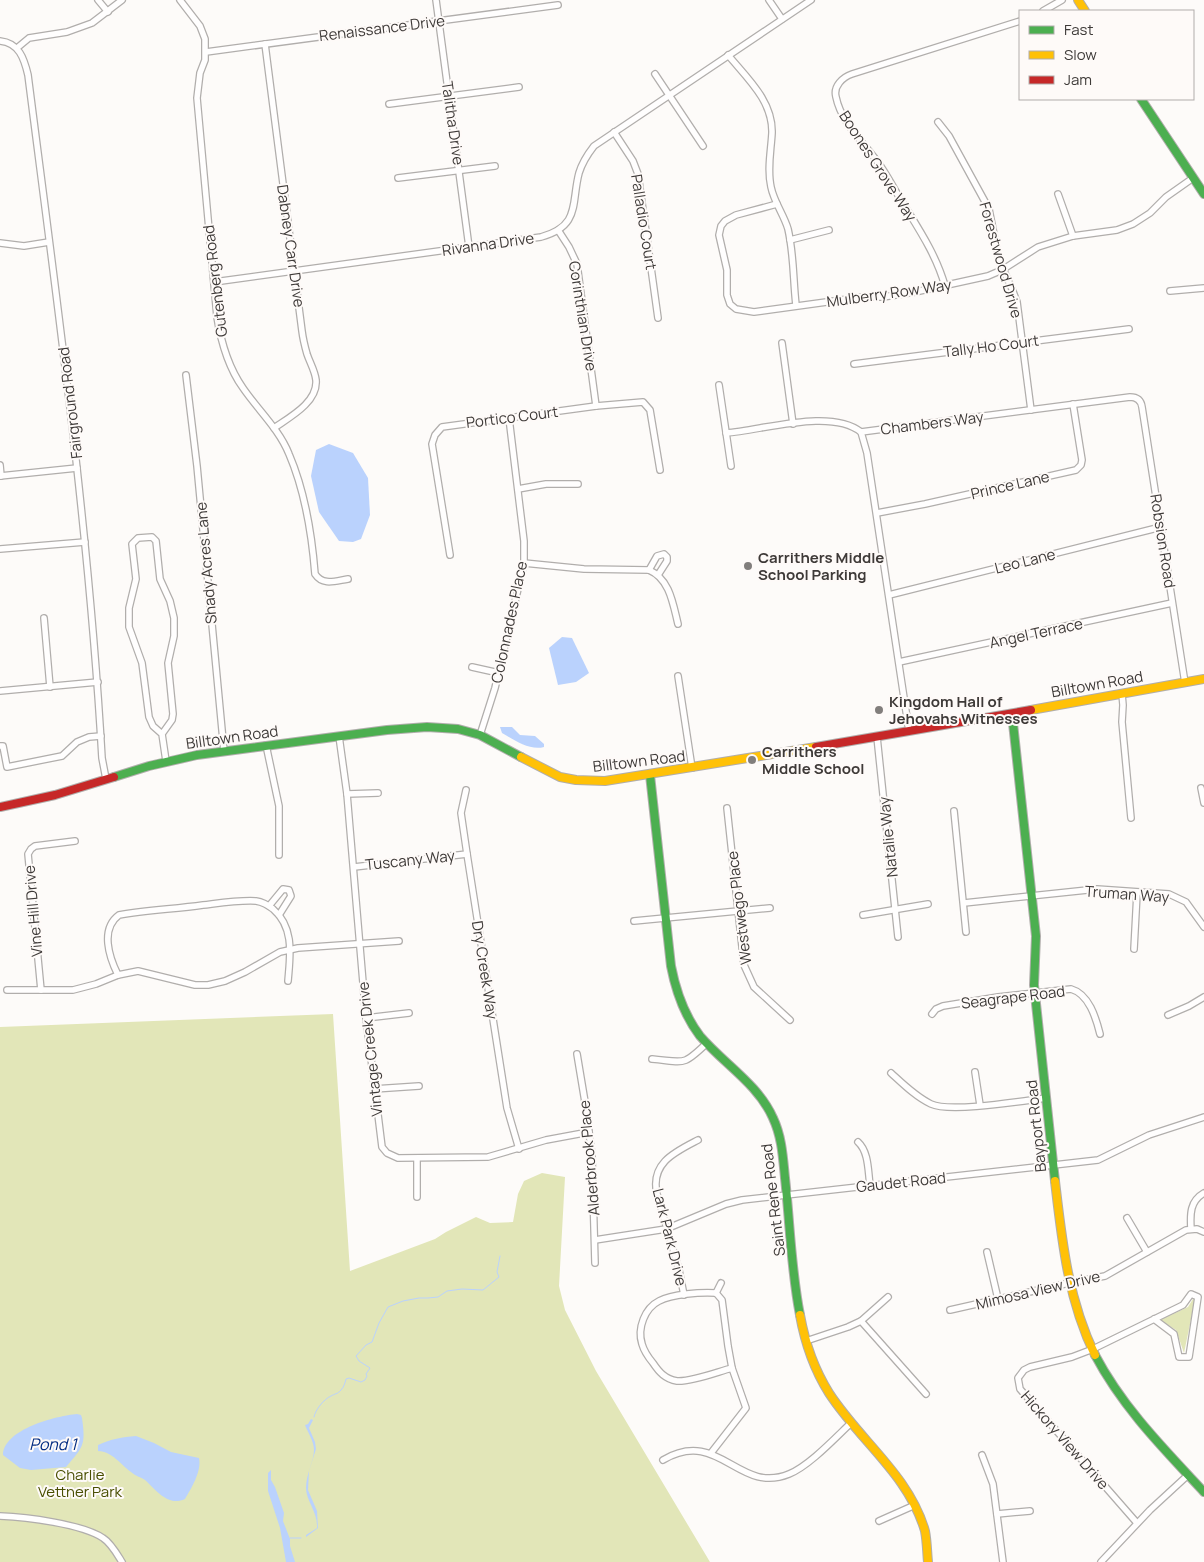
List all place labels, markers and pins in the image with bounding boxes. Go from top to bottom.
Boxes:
place label: Carrithers Middle School Parking [758,547,884,585]
marker: Carrithers Middle School Parking [742,560,754,572]
place label: Kingdom Hall of Jehovahs Witnesses [889,691,1038,729]
marker: Kingdom Hall of Jehovahs Witnesses [873,704,885,716]
place label: Carrithers Middle School [762,741,864,779]
marker: Carrithers Middle School [746,754,758,766]

